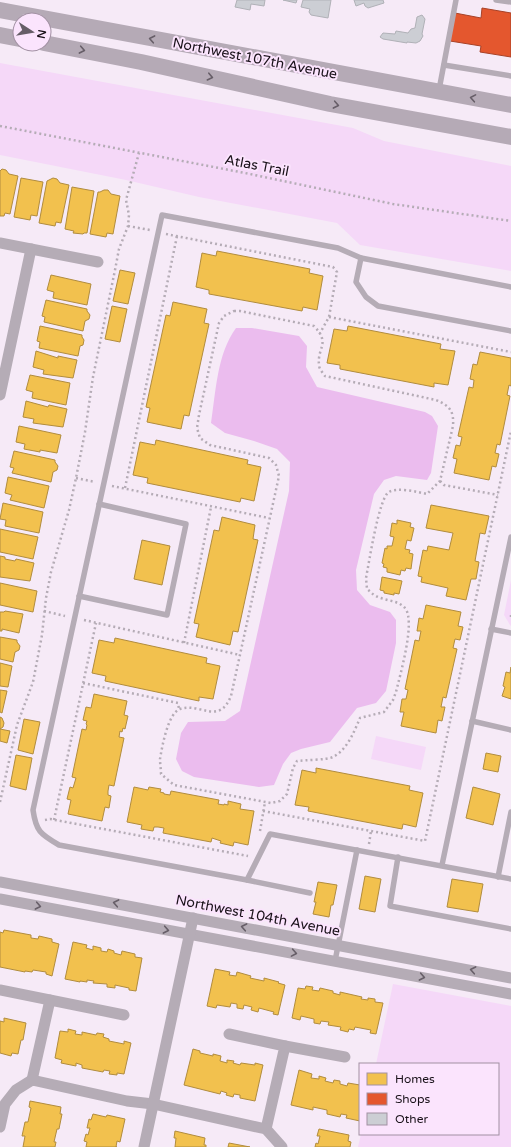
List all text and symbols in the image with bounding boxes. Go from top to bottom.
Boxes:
north arrow [12,12,52,52]
text: N [34,28,49,40]
street label: Northwest 107th Avenue [171,34,339,83]
one-way arrow [149,35,155,43]
one-way arrow [79,46,85,54]
one-way arrow [206,72,213,80]
one-way arrow [470,95,476,103]
one-way arrow [333,100,340,109]
street label: Atlas Trail [223,151,290,180]
street label: Northwest 104th Avenue [174,891,342,940]
one-way arrow [113,900,120,908]
one-way arrow [35,901,41,910]
one-way arrow [241,924,247,932]
one-way arrow [163,925,169,933]
one-way arrow [291,949,297,957]
one-way arrow [470,967,476,975]
one-way arrow [419,972,425,981]
legend [359,1063,499,1135]
text: Homes [395,1072,435,1086]
text: Shops [395,1092,430,1106]
text: Other [395,1112,428,1126]

